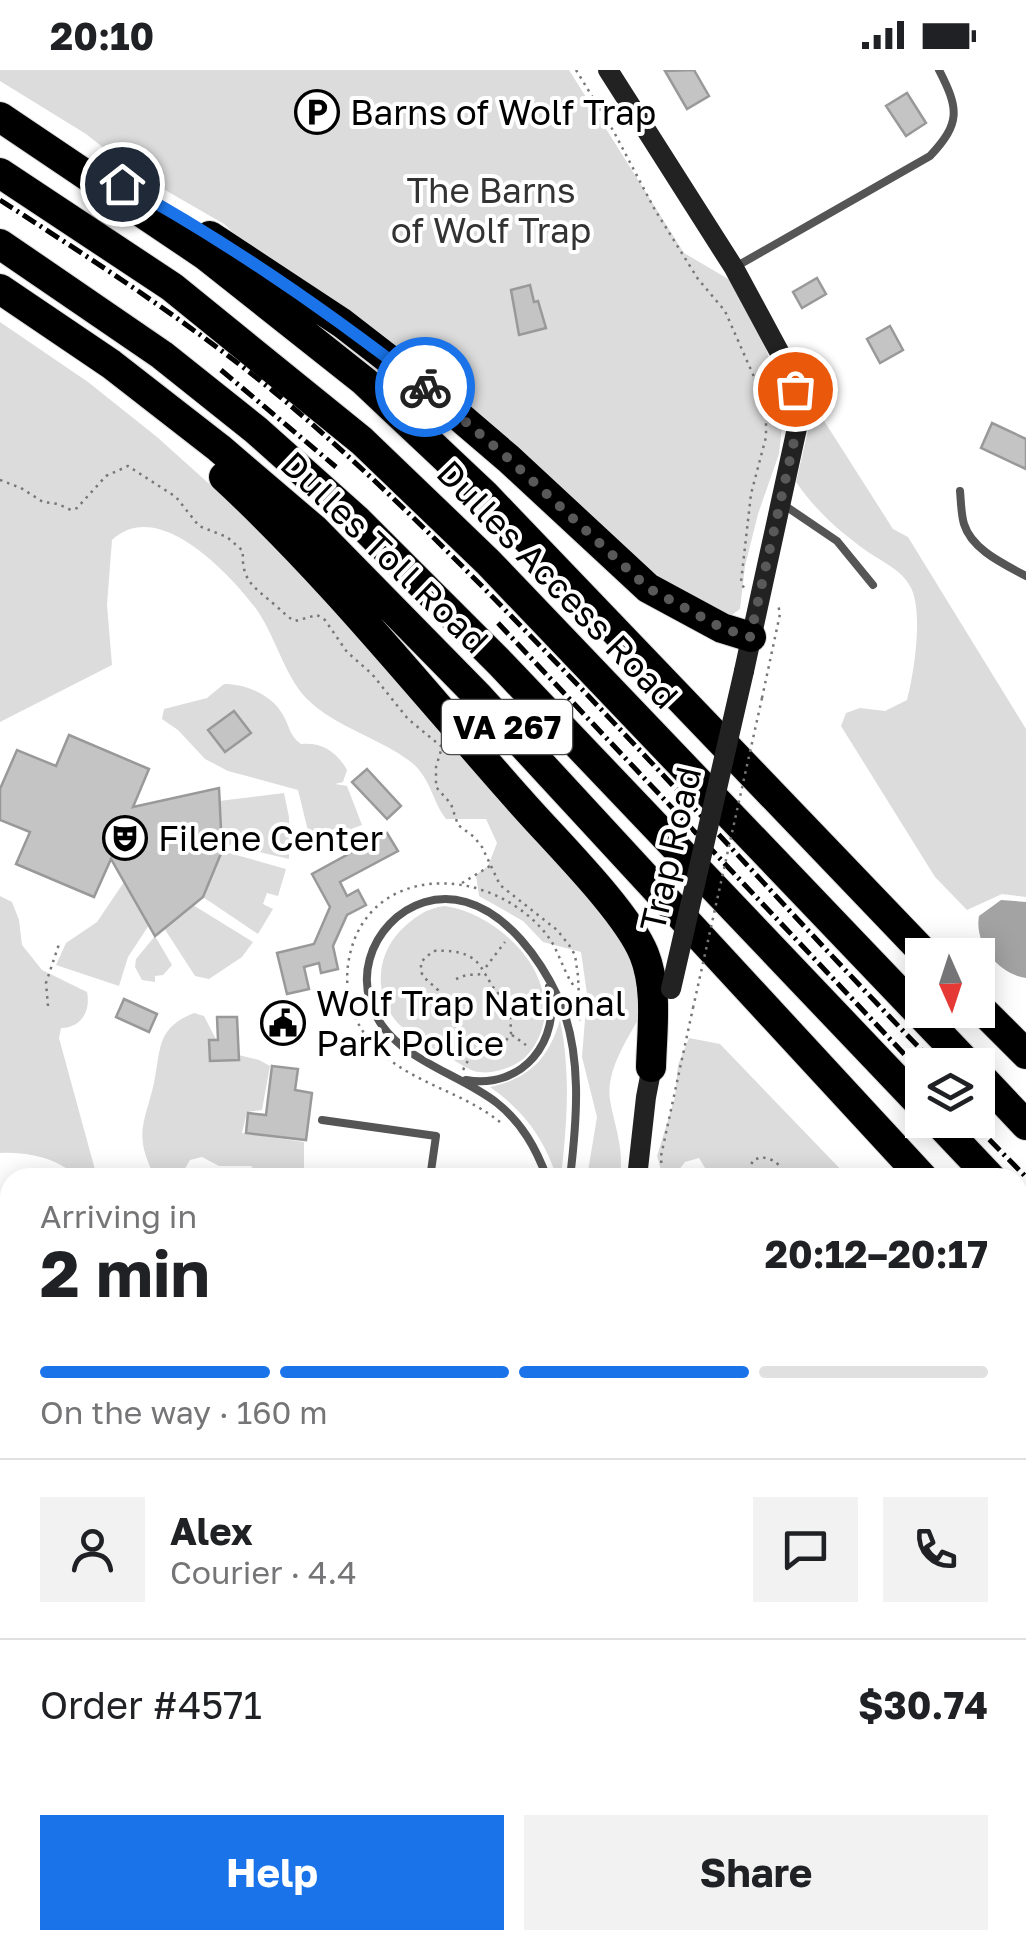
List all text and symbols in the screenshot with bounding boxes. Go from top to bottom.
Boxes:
text: 20:10 [50,13,154,58]
parking icon: Barns of Wolf Trap [294,89,340,135]
place label: Barns of Wolf Trap [350,91,656,133]
pin [80,142,165,227]
icon: home [95,157,150,212]
park label: The Barns of Wolf Trap [391,169,591,251]
courier [375,337,475,437]
pin [753,347,838,432]
icon: bike [398,360,453,415]
icon: bag [768,362,823,417]
street label: Dulles Toll Road [273,442,497,662]
street label: Dulles Access Road [429,451,687,717]
road number: VA 267 [442,700,572,754]
street label: Trap Road [631,763,709,935]
theatre icon: Filene Center [102,815,148,861]
place label: Filene Center [158,817,383,859]
north arrow [905,938,995,1028]
map controls [905,938,995,1138]
place label: Wolf Trap National Park Police [316,982,626,1064]
public building icon: Wolf Trap National Park Police [260,1000,306,1046]
button: layers [905,1048,995,1138]
text: Arriving in [40,1197,197,1235]
text: 20:12–20:17 [765,1231,988,1276]
text: 2 min [40,1233,210,1311]
text: On the way · 160 m [40,1393,328,1431]
button: person [40,1497,145,1602]
button: chat [753,1497,858,1602]
button: phone [883,1497,988,1602]
text: Alex [170,1508,253,1553]
text: Courier · 4.4 [170,1553,357,1591]
text: Order #4571 [40,1682,262,1727]
text: $30.74 [858,1682,988,1727]
button: Help [40,1815,504,1930]
button: Share [524,1815,988,1930]

